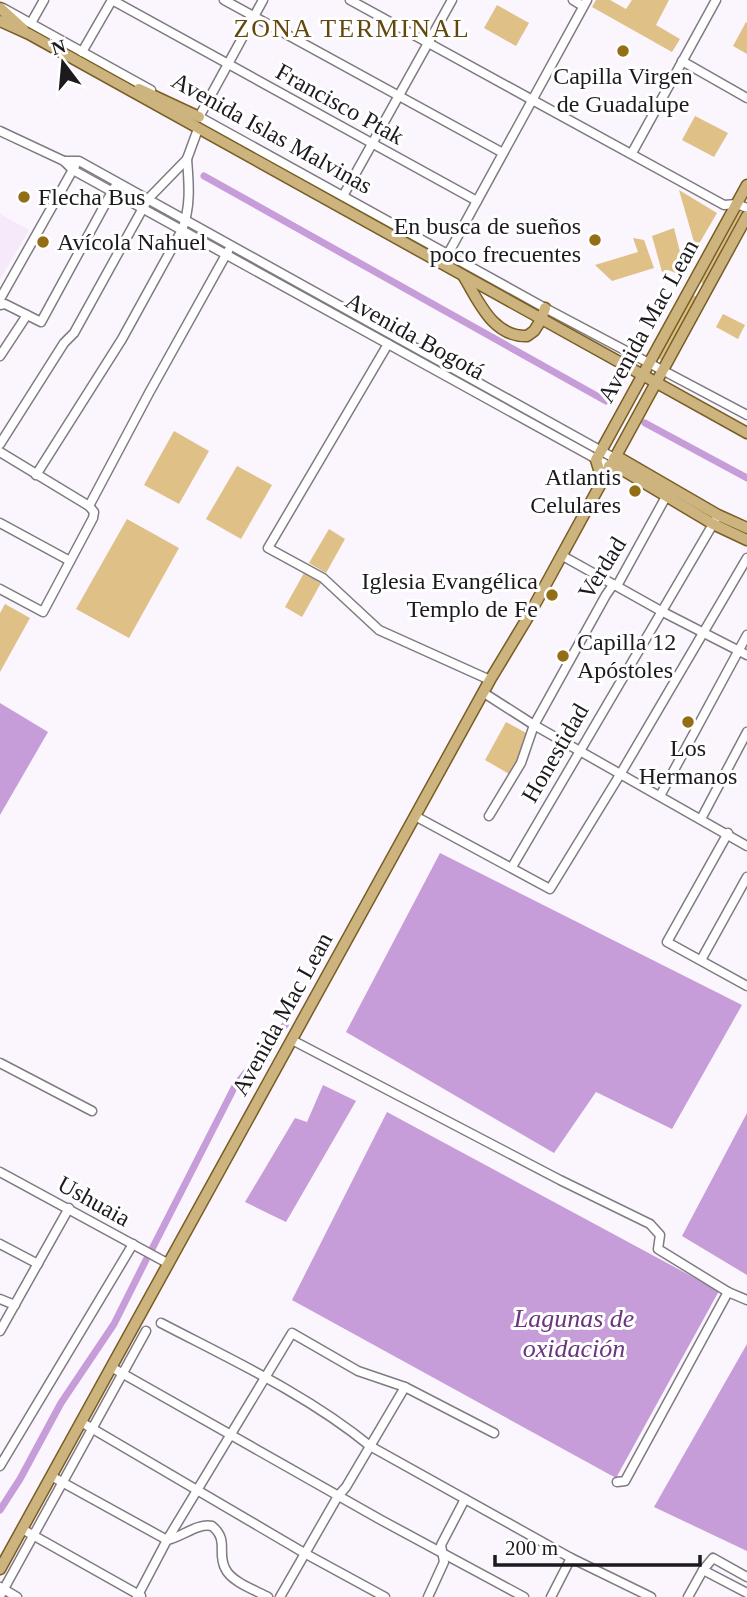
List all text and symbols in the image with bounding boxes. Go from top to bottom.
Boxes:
district label: ZONA TERMINAL [233,14,471,43]
north arrow [28,28,98,98]
text: N [49,35,68,59]
marker: Capilla Virgen de Guadalupe [615,43,631,59]
street label: Francisco Ptak [272,58,408,150]
place label: Capilla Virgen de Guadalupe [553,63,693,117]
street label: Avenida Islas Malvinas [167,67,377,199]
place label: Flecha Bus [38,184,145,210]
marker: Flecha Bus [16,189,32,205]
place label: En busca de sueños poco frecuentes [394,213,581,267]
place label: Avícola Nahuel [57,229,207,255]
marker: En busca de sueños poco frecuentes [587,232,603,248]
marker: Avícola Nahuel [35,234,51,250]
street label: Avenida Mac Lean [592,235,704,407]
street label: Avenida Bogotá [341,287,489,385]
place label: Atlantis Celulares [530,464,621,518]
marker: Atlantis Celulares [627,483,643,499]
street label: Verdad [573,532,631,604]
place label: Iglesia Evangélica Templo de Fe [361,568,538,622]
marker: Iglesia Evangélica Templo de Fe [544,587,560,603]
place label: Capilla 12 Apóstoles [577,629,676,683]
marker: Capilla 12 Apóstoles [555,648,571,664]
street label: Honestidad [516,699,594,807]
marker: Los Hermanos [680,714,696,730]
place label: Los Hermanos [639,735,737,789]
street label: Avenida Mac Lean [226,928,338,1100]
street label: Ushuaia [53,1171,135,1232]
water label: Lagunas de oxidación [513,1304,634,1363]
scale bar [495,1524,700,1568]
text: 200 m [505,1536,558,1560]

